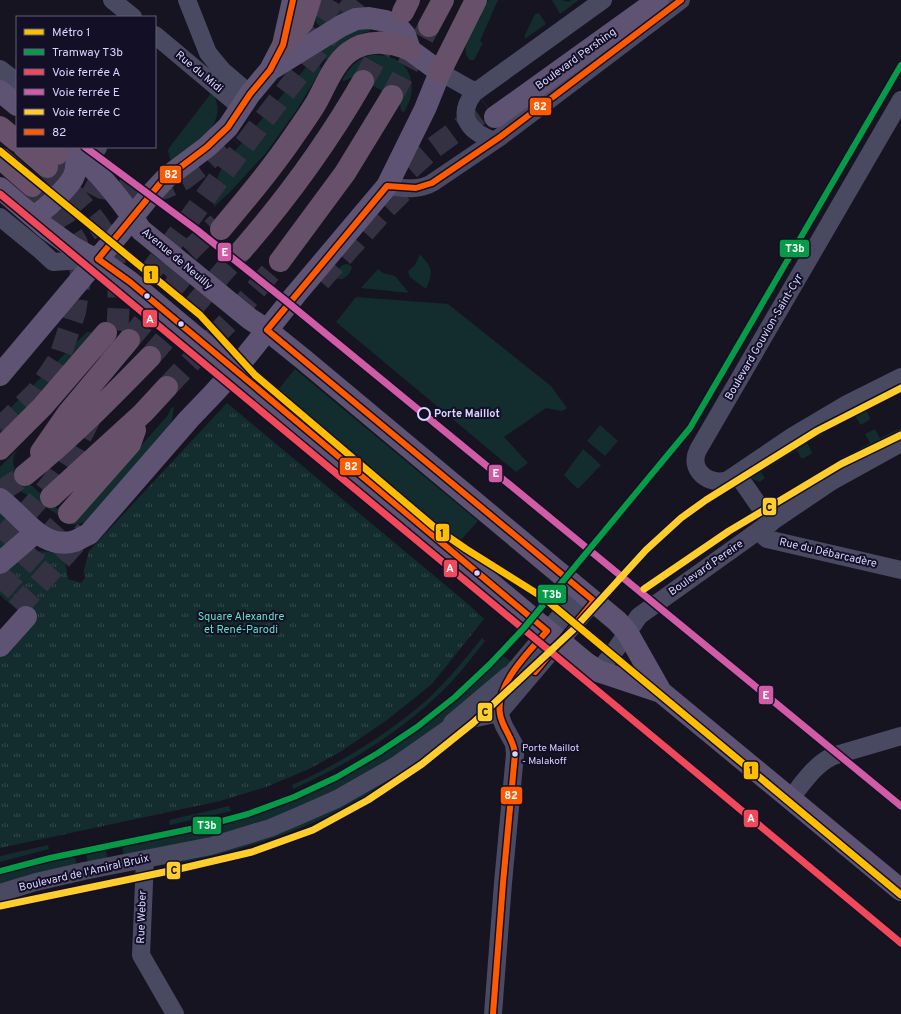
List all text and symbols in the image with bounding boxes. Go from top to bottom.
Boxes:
legend [16,16,156,148]
text: Métro 1 [52,25,91,41]
street label: Boulevard Pershing [533,25,619,93]
text: Tramway T3b [52,45,123,61]
street label: Rue du Midi [173,48,225,96]
text: Voie ferrée A [52,65,120,81]
text: Voie ferrée E [52,85,120,101]
line badge: 82 [529,97,552,116]
text: 82 [533,100,547,114]
text: Voie ferrée C [52,105,121,121]
text: 82 [52,125,66,141]
line badge: 82 [159,165,182,184]
text: 82 [164,168,178,182]
street label: Avenue de Neuilly [139,225,215,293]
line badge: T3b [779,239,810,258]
line badge: E [217,242,232,262]
text: T3b [785,242,805,256]
text: E [222,246,229,260]
line badge: 1 [143,265,159,284]
text: 1 [149,269,153,283]
street label: Boulevard Gouvion-Saint-Cyr [722,271,806,403]
unlabelled marker [142,291,152,301]
line badge: A [142,309,158,328]
text: A [146,313,154,327]
unlabelled marker [176,319,186,329]
marker: Porte Maillot [417,407,431,421]
place label: Porte Maillot [434,407,500,421]
line badge: 82 [339,457,362,476]
text: 82 [344,460,358,474]
line badge: E [488,464,503,483]
text: E [493,467,500,481]
line badge: C [762,497,777,516]
text: C [765,501,773,515]
line badge: 1 [435,523,450,542]
text: 1 [440,527,444,541]
street label: Rue du Débarcadère [778,535,878,571]
street label: Boulevard Pereire [666,537,746,599]
line badge: A [443,559,458,578]
text: A [446,562,454,576]
unlabelled marker [472,568,482,578]
line badge: T3b [537,584,567,604]
text: T3b [542,588,562,602]
park label: Square Alexandre et René-Parodi [198,610,284,637]
line badge: E [758,685,774,705]
text: E [763,689,770,703]
line badge: C [477,702,493,722]
text: C [481,706,489,720]
place label: Porte Maillot - Malakoff [522,742,580,768]
marker: Porte Maillot - Malakoff [510,749,520,759]
line badge: 1 [743,761,759,780]
text: 1 [749,764,753,778]
line badge: 82 [500,786,523,805]
text: 82 [504,789,518,803]
line badge: A [743,809,759,828]
text: A [747,812,755,826]
line badge: T3b [192,816,222,835]
text: T3b [197,819,217,833]
street label: Boulevard de l'Amiral Bruix [18,851,151,895]
line badge: C [166,861,181,880]
text: C [170,864,178,878]
street label: Rue Weber [134,889,150,944]

